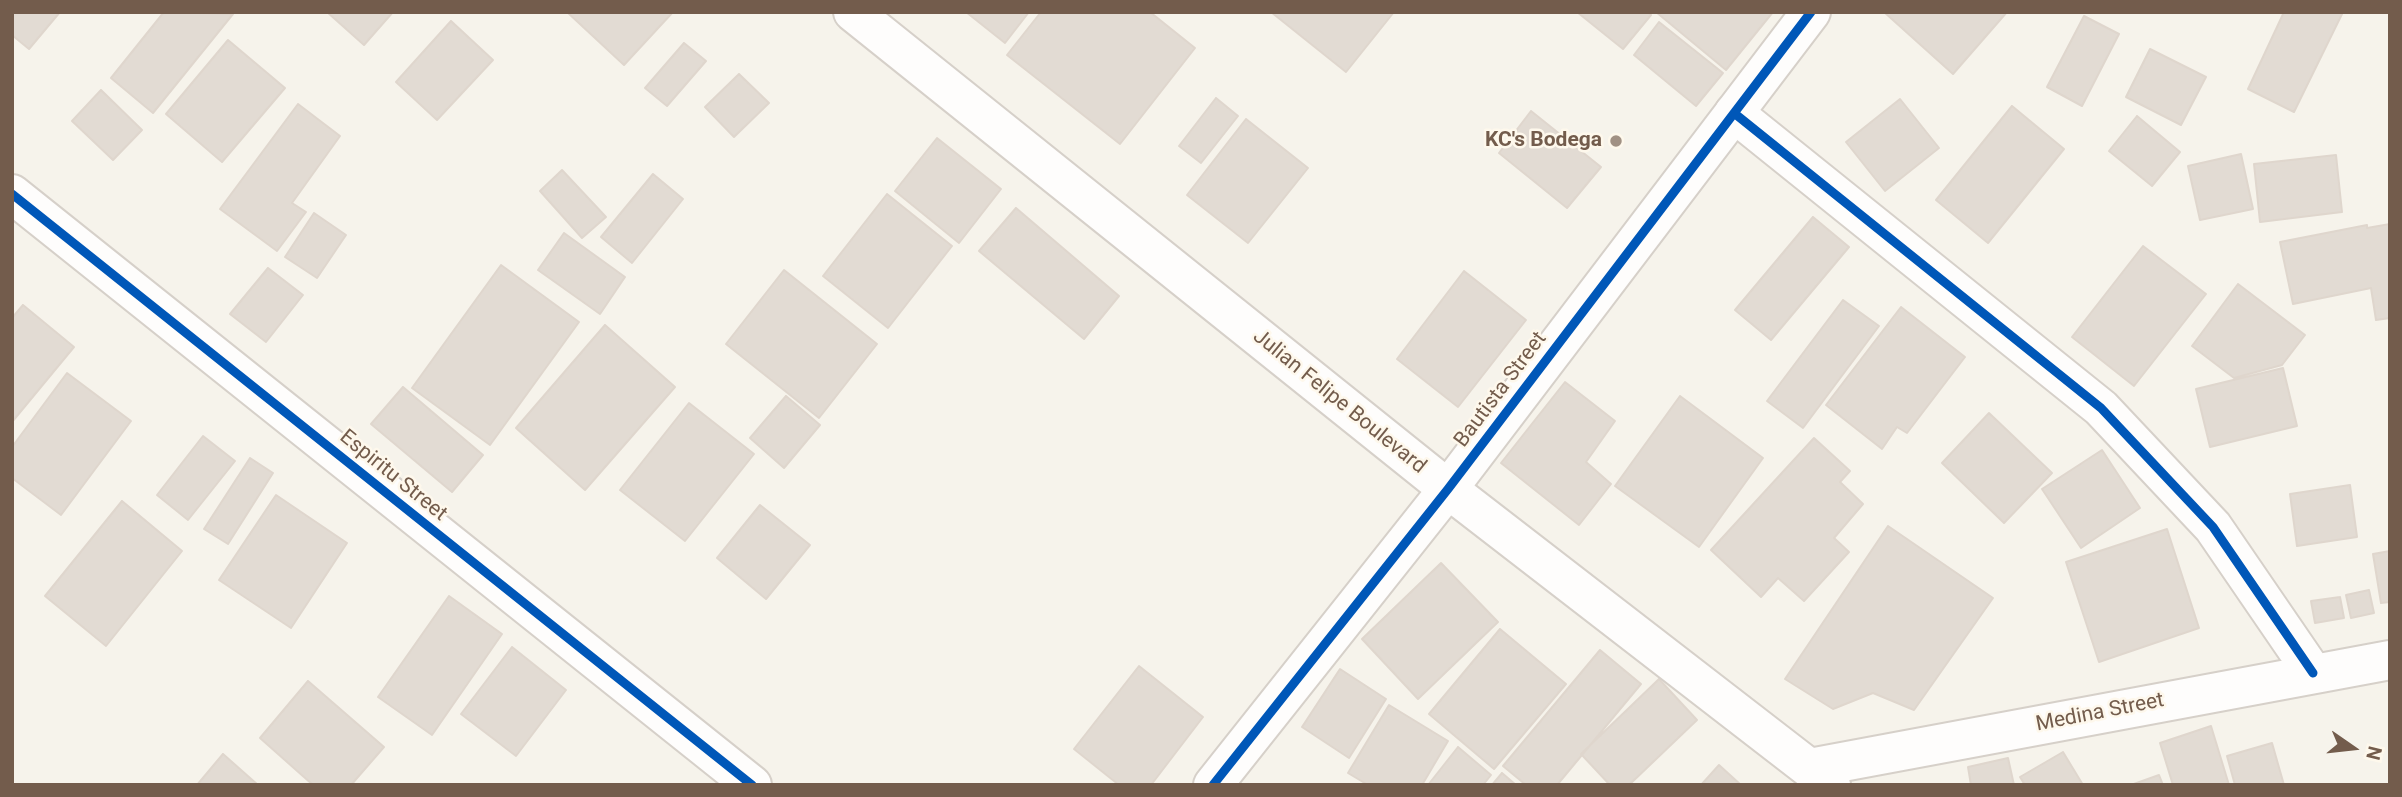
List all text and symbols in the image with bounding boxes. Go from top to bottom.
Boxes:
place label: KC's Bodega [1485,128,1602,154]
marker: KC's Bodega [1608,133,1624,149]
street label: Julian Felipe Boulevard [1247,324,1431,480]
street label: Bautista Street [1449,327,1553,453]
street label: Espiritu Street [334,425,452,527]
street label: Medina Street [2034,688,2166,738]
north arrow [2318,713,2388,783]
text: N [2361,744,2387,762]

